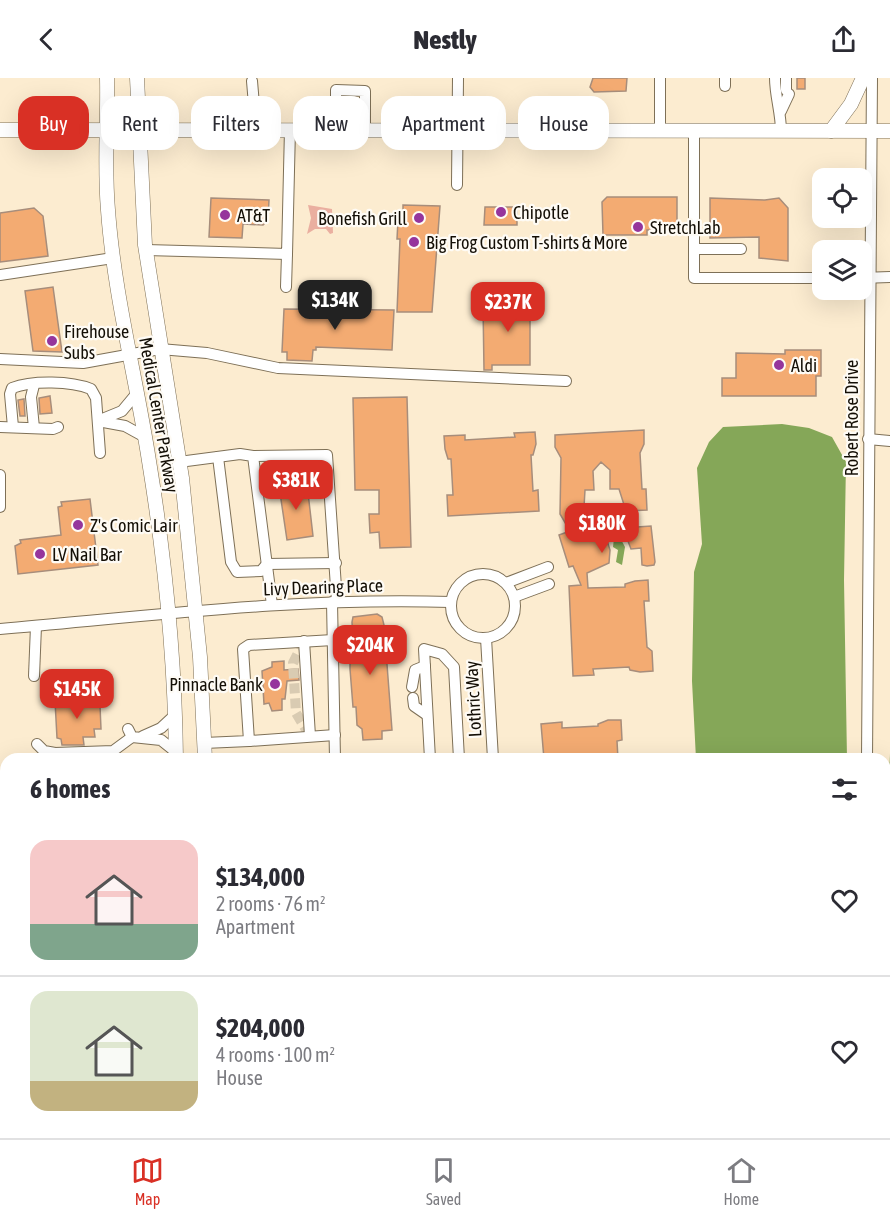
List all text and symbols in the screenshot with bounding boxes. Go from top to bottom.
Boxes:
icon: back [30,23,63,56]
icon: share [827,23,860,56]
text: Nestly [413,24,477,55]
chip: Buy [18,96,89,150]
chip: Rent [101,96,179,150]
chip: Filters [191,96,281,150]
chip: New [293,96,369,150]
chip: Apartment [381,96,506,150]
chip: House [518,96,609,150]
map controls [812,168,872,300]
button: locate [812,168,872,228]
place label: Chipotle [513,202,569,223]
place label: AT&T [237,205,270,226]
marker: Chipotle [494,205,508,219]
marker: AT&T [218,208,232,222]
place label: Bonefish Grill [318,208,407,229]
marker: Bonefish Grill [412,211,426,225]
place label: StretchLab [650,217,721,238]
marker: StretchLab [631,220,645,234]
place label: Big Frog Custom T-shirts & More [426,232,627,253]
marker: Big Frog Custom T-shirts & More [407,235,421,249]
button: layers [812,240,872,300]
pin: $134K [293,280,377,331]
pin: $237K [466,282,550,333]
text: $134K [312,288,358,311]
text: $237K [485,290,531,313]
place label: Firehouse Subs [64,321,129,363]
marker: Firehouse Subs [45,334,59,348]
street label: Medical Center Parkway [135,336,183,494]
place label: Aldi [791,355,817,376]
marker: Aldi [772,358,786,372]
street label: Robert Rose Drive [841,360,862,476]
pin: $381K [254,460,338,511]
text: $381K [273,468,319,491]
pin: $180K [560,503,644,554]
text: $180K [579,511,625,534]
place label: Z's Comic Lair [90,515,178,536]
marker: Z's Comic Lair [71,518,85,532]
place label: LV Nail Bar [52,544,123,565]
marker: LV Nail Bar [33,547,47,561]
street label: Livy Dearing Place [263,574,383,600]
pin: $204K [328,625,412,676]
text: $204K [347,633,393,656]
street label: Lothric Way [461,660,485,738]
pin: $145K [35,669,119,720]
place label: Pinnacle Bank [169,674,263,695]
text: $145K [54,677,100,700]
marker: Pinnacle Bank [268,677,282,691]
icon: filters [828,773,861,806]
text: 6 homes [30,774,110,804]
text: $134,000 [216,862,305,892]
icon: home [78,864,150,936]
icon: heart [828,884,861,917]
text: 2 rooms · 76 m² [216,892,326,915]
text: Apartment [216,915,295,938]
text: $204,000 [216,1013,305,1043]
icon: home [78,1015,150,1087]
icon: heart [828,1035,861,1068]
text: 4 rooms · 100 m² [216,1043,335,1066]
text: House [216,1066,263,1089]
tab: Map [131,1154,164,1208]
tab: Saved [426,1154,461,1208]
tab: Home [723,1154,759,1208]

